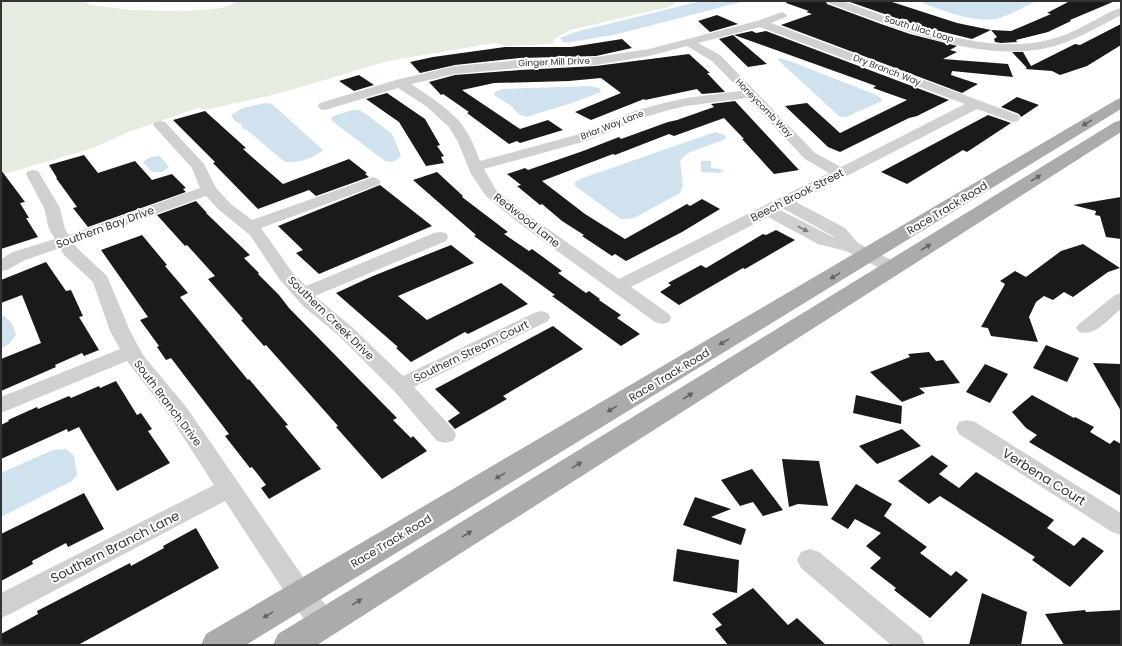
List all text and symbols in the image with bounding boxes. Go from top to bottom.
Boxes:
street label: South Lilac Loop [883,13,955,45]
street label: Dry Branch Way [851,52,923,88]
street label: Ginger Mill Drive [518,55,590,69]
street label: Honeycomb Way [733,76,795,140]
street label: Briar Way Lane [579,107,646,143]
one-way arrow [1082,119,1092,127]
street label: Beech Brook Street [748,165,846,225]
one-way arrow [1030,175,1042,182]
street label: Race Track Road [903,177,991,239]
street label: Redwood Lane [490,189,564,251]
street label: Southern Bay Drive [54,202,156,252]
one-way arrow [797,225,808,232]
one-way arrow [920,244,932,251]
street label: Southern Creek Drive [284,272,378,364]
one-way arrow [829,272,841,279]
street label: Southern Stream Court [411,316,531,386]
one-way arrow [718,339,730,346]
street label: Race Track Road [625,344,713,406]
street label: South Branch Drive [130,357,206,450]
one-way arrow [683,392,693,400]
one-way arrow [607,405,617,413]
street label: Verbena Court [999,444,1090,510]
one-way arrow [571,461,583,468]
one-way arrow [494,472,506,479]
street label: Southern Branch Lane [47,506,183,588]
street label: Race Track Road [347,510,435,572]
one-way arrow [461,530,473,537]
one-way arrow [351,599,363,606]
one-way arrow [262,611,274,618]

